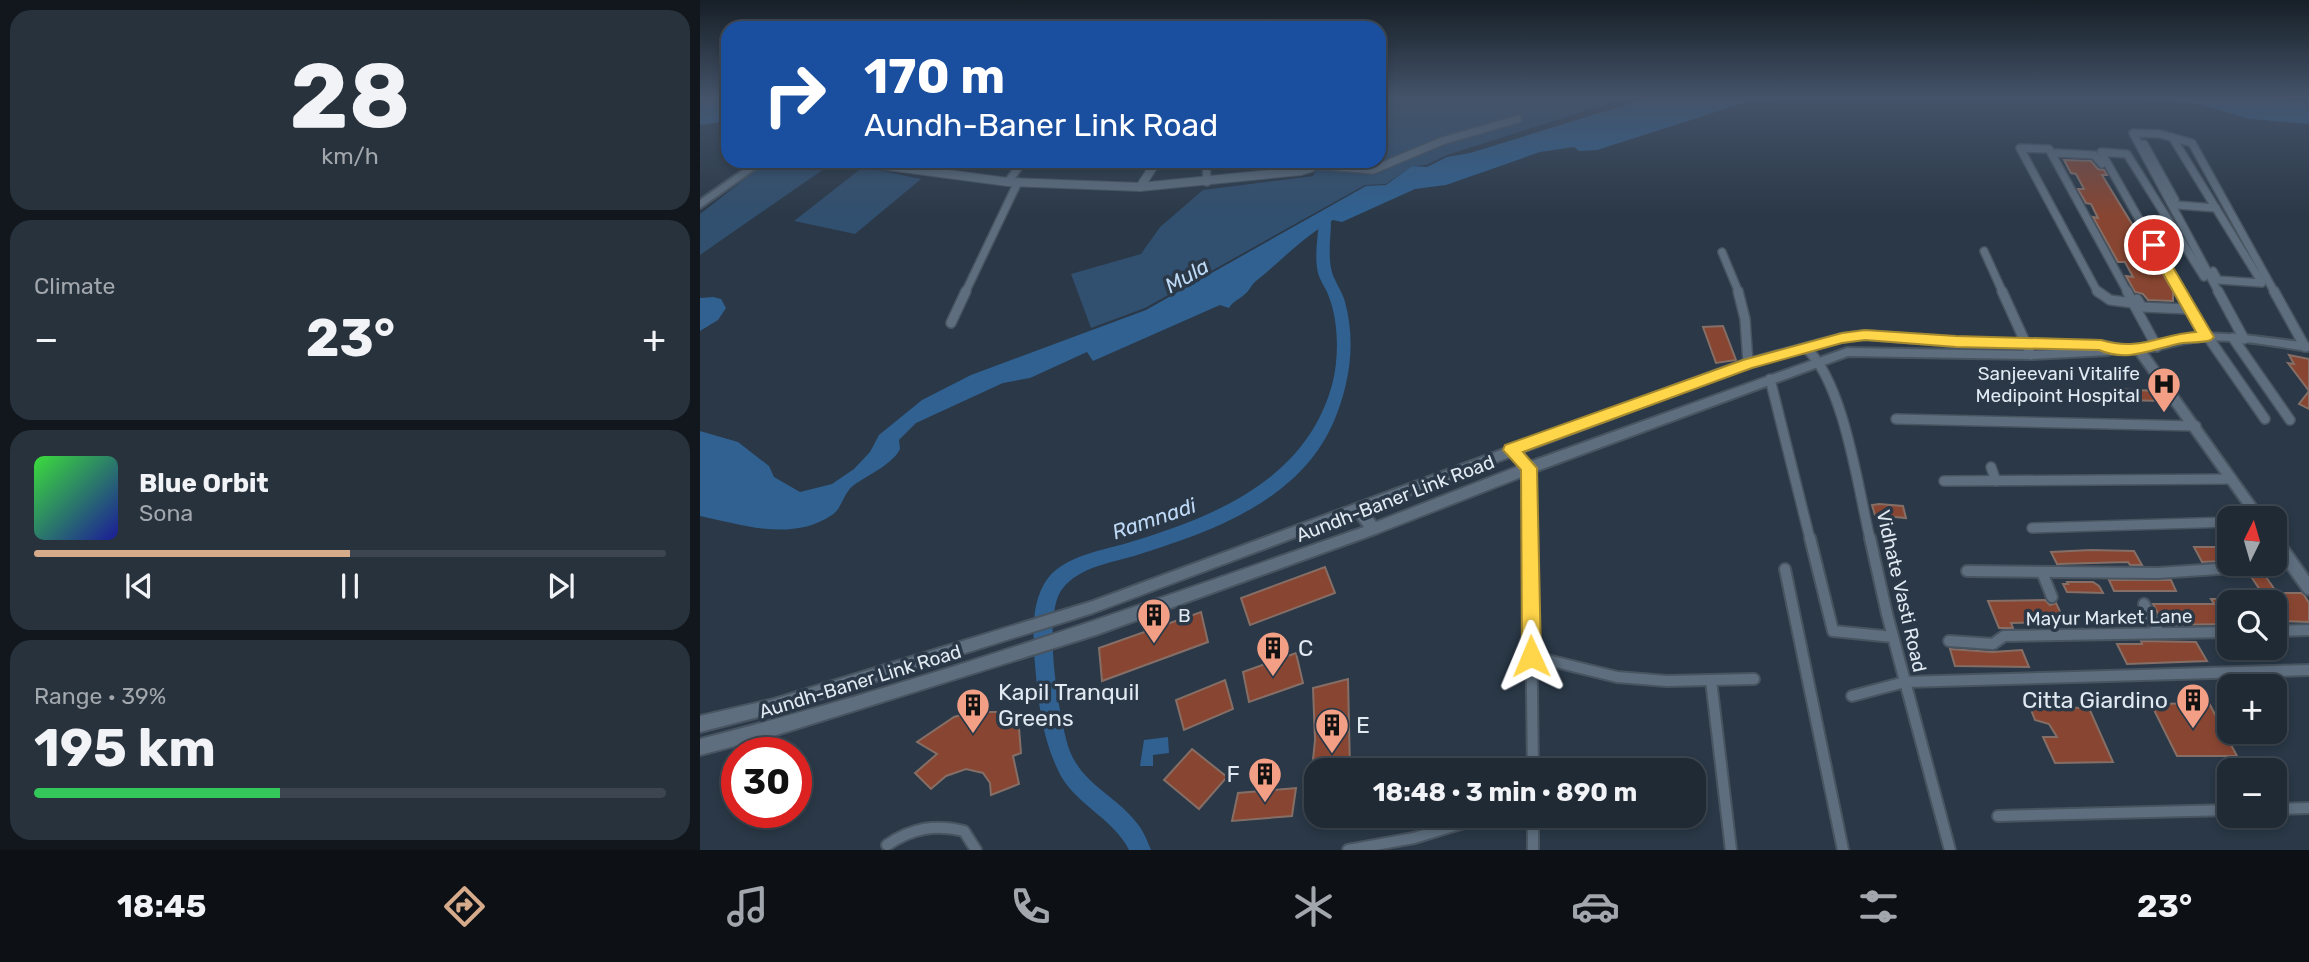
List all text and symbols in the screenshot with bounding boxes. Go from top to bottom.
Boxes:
text: 28 [290,42,410,150]
text: 170 m [864,47,1005,105]
icon: right [749,49,840,140]
text: Aundh-Baner Link Road [864,106,1218,144]
text: km/h [321,142,379,170]
pin [2124,215,2184,275]
icon: arrive [2135,226,2173,264]
water label: Mula [1160,253,1213,298]
text: Climate [34,272,115,300]
text: 23° [306,307,395,369]
text: − [34,316,59,362]
text: + [642,316,666,362]
place label: Sanjeevani Vitalife Medipoint Hospital [1975,362,2140,407]
hospital icon: Sanjeevani Vitalife Medipoint Hospital [2145,365,2183,414]
street label: Aundh-Baner Link Road [1293,450,1498,547]
text: Blue Orbit [139,468,269,499]
water label: Ramnadi [1108,492,1200,545]
text: Sona [139,499,193,527]
north arrow [2217,506,2287,576]
map controls [2217,506,2287,828]
street label: Vidhate Vasti Road [1872,508,1931,674]
icon: previous [120,567,158,605]
icon: pause [331,567,369,605]
icon: next [542,567,580,605]
button: search [2217,590,2287,660]
building icon: B [1135,596,1173,645]
place label: B [1178,604,1191,627]
street label: Mayur Market Lane [2025,605,2193,630]
position arrow [1494,619,1568,693]
building icon: C [1254,629,1292,678]
place label: C [1298,634,1313,662]
street label: Aundh-Baner Link Road [756,640,964,723]
button: + [2217,674,2287,744]
place label: Kapil Tranquil Greens [998,678,1140,732]
building icon: Citta Giardino [2174,681,2212,730]
text: Range · 39% [34,682,166,710]
building icon: Kapil Tranquil Greens [954,686,992,735]
place label: Citta Giardino [2022,686,2168,714]
building icon: E [1313,706,1351,755]
place label: E [1356,711,1370,739]
text: 195 km [34,717,216,779]
speed limit sign: 30 [721,737,812,828]
building icon: F [1246,755,1284,804]
button: − [2217,758,2287,828]
place label: F [1227,760,1240,788]
text: 18:48 · 3 min · 890 m [1373,777,1637,808]
icon: directions [440,882,489,931]
icon: music [723,882,772,931]
icon: phone [1006,882,1055,931]
icon: climate [1289,882,1338,931]
icon: car [1571,882,1620,931]
icon: filters [1854,882,1903,931]
text: 18:45 [117,887,206,925]
text: 23° [2137,887,2192,925]

